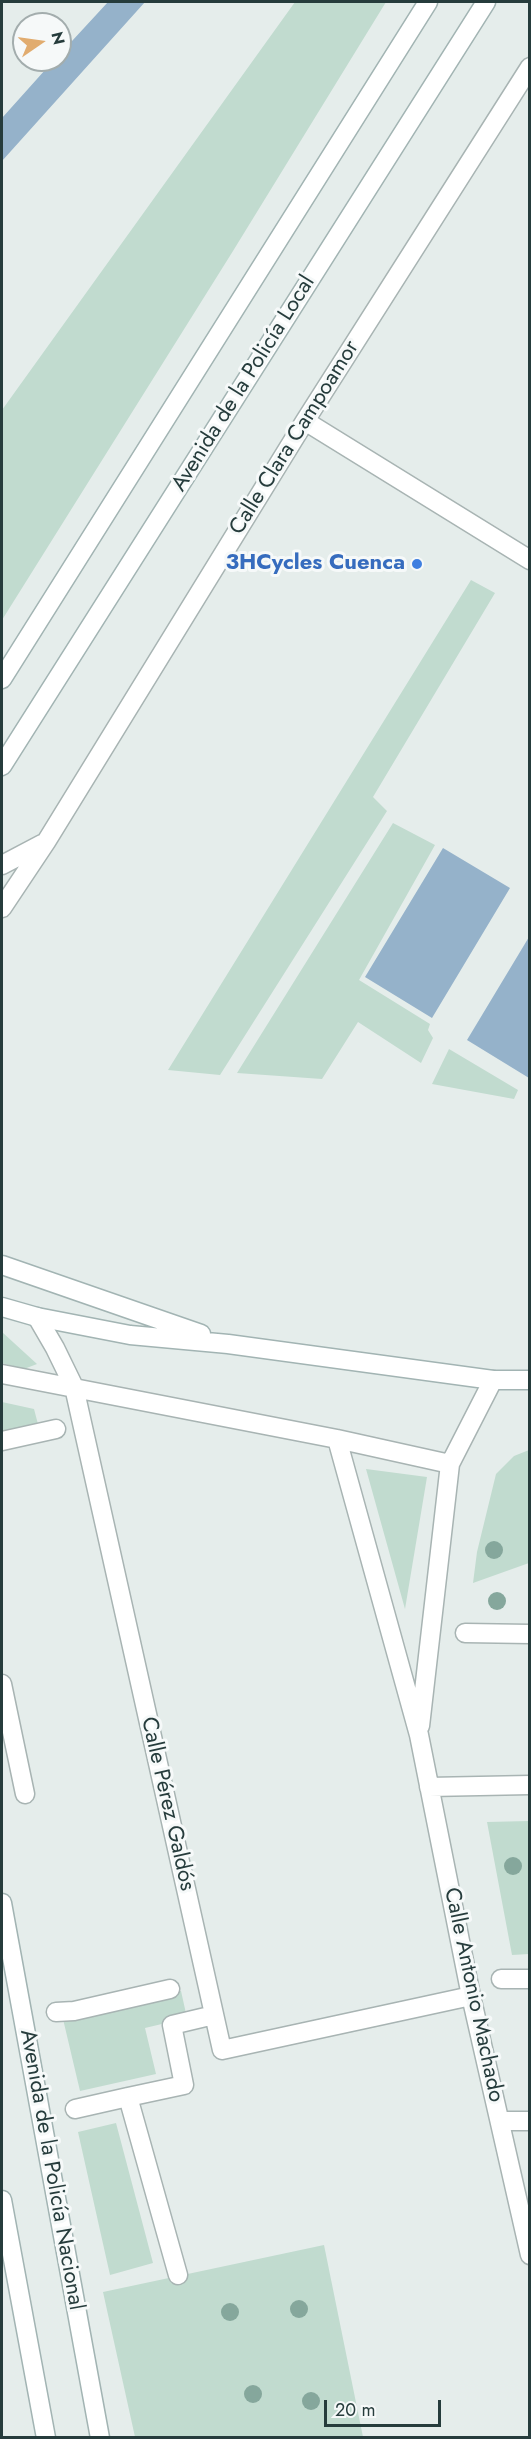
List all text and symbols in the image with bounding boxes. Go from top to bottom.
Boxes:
north arrow [12,12,72,72]
text: N [45,30,71,47]
street label: Avenida de la Policía Local [167,271,321,497]
street label: Calle Clara Campoamor [225,336,365,540]
place label: 3HCycles Cuenca [225,551,405,577]
marker: 3HCycles Cuenca [410,557,424,571]
street label: Calle Pérez Galdós [134,1715,200,1893]
street label: Calle Antonio Machado [437,1885,509,2105]
street label: Avenida de la Policía Nacional [13,2028,89,2312]
scale bar [327,2388,444,2426]
text: 20 m [335,2397,375,2423]

